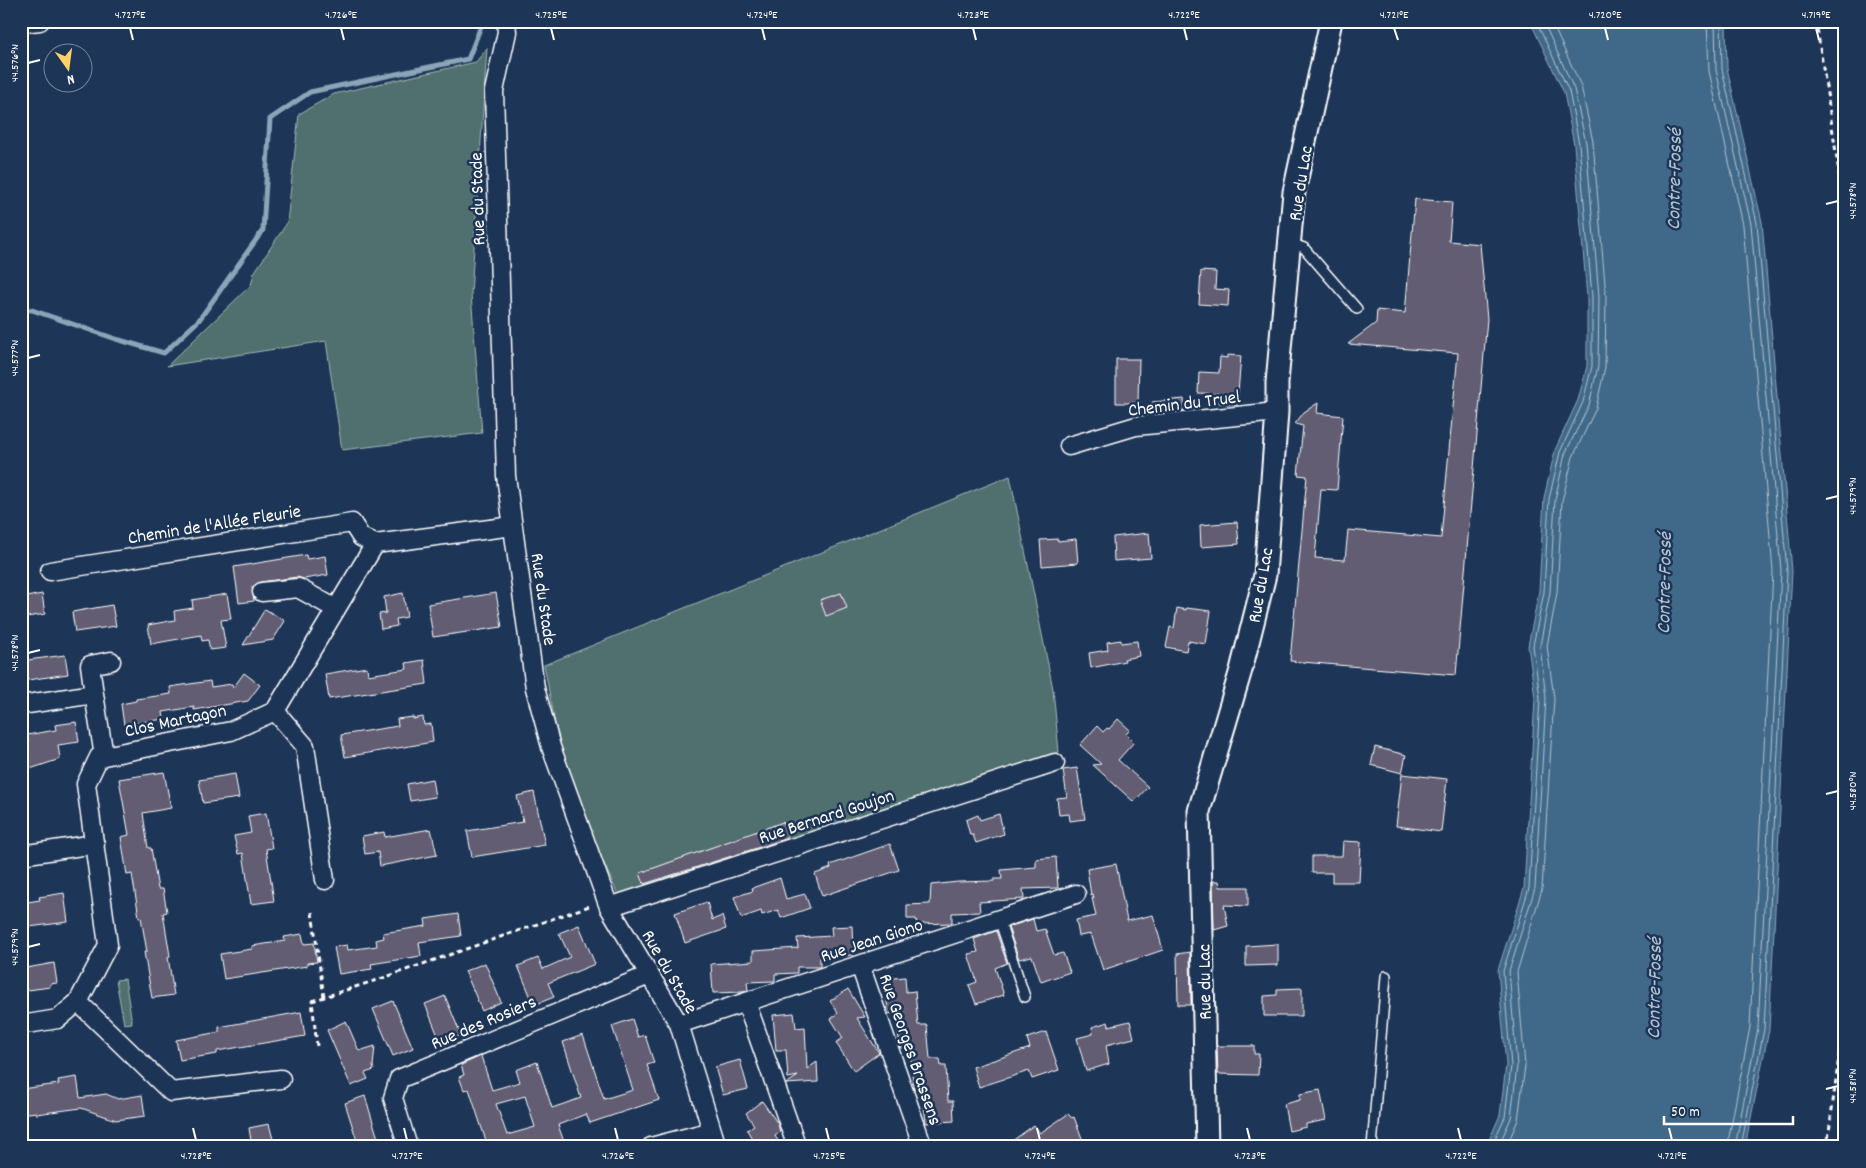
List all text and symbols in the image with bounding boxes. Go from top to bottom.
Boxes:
text: 4.727°E [115,7,146,24]
text: 4.726°E [325,7,358,24]
text: 4.725°E [535,7,567,24]
text: 4.724°E [746,7,778,24]
text: 4.723°E [957,7,989,24]
text: 4.722°E [1168,7,1200,24]
text: 4.721°E [1380,7,1409,24]
text: 4.720°E [1589,7,1622,24]
text: 4.719°E [1802,7,1831,24]
north arrow [42,42,92,92]
text: 44.576°N [7,44,24,82]
text: N [65,68,76,89]
water label: Contre-Fossé [1661,126,1691,230]
street label: Rue du Lac [1283,144,1322,223]
street label: Rue du Stade [464,152,495,246]
text: 44.578°N [1845,183,1862,219]
text: 44.577°N [7,340,24,376]
street label: Chemin du Truel [1127,385,1243,426]
text: 44.579°N [1845,477,1862,515]
street label: Chemin de l'Allée Fleurie [126,499,303,553]
water label: Contre-Fossé [1651,530,1681,634]
street label: Rue du Lac [1243,546,1282,625]
street label: Rue du Stade [522,551,561,648]
text: 44.578°N [7,635,24,671]
street label: Clos Martagon [122,698,229,746]
text: 44.580°N [1845,772,1862,810]
street label: Rue Bernard Goujon [756,784,898,853]
street label: Rue Jean Giono [817,913,927,972]
street label: Rue du Stade [633,926,703,1020]
text: 44.579°N [7,928,24,966]
water label: Contre-Fossé [1641,935,1671,1039]
street label: Rue du Lac [1192,944,1221,1020]
street label: Rue Georges Brassens [870,971,947,1130]
street label: Rue des Rosiers [427,990,541,1059]
text: 44.581°N [1845,1069,1862,1103]
scale bar [1664,1093,1792,1125]
text: 50 m [1671,1102,1700,1124]
text: 4.728°E [181,1148,212,1165]
text: 4.727°E [392,1148,423,1165]
text: 4.726°E [602,1148,635,1165]
text: 4.725°E [813,1148,845,1165]
text: 4.724°E [1024,1148,1056,1165]
text: 4.723°E [1234,1148,1266,1165]
text: 4.722°E [1445,1148,1477,1165]
text: 4.721°E [1658,1148,1687,1165]

